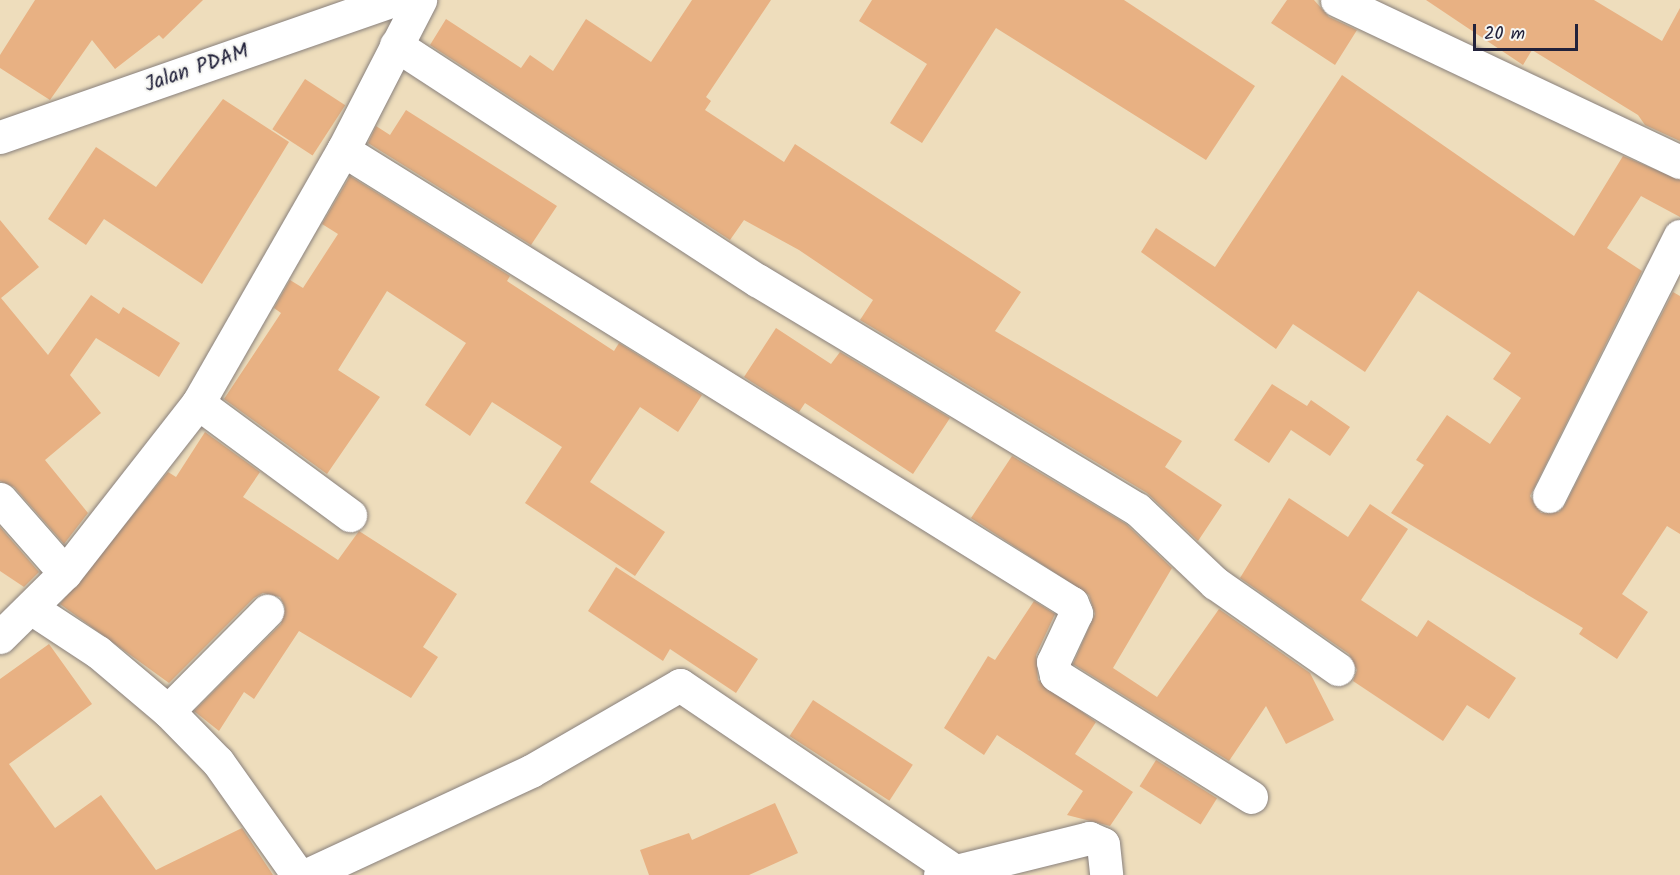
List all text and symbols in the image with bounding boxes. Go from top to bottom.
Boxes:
scale bar [1476,12,1581,50]
text: 20 m [1484,20,1525,49]
street label: Jalan PDAM [142,39,252,99]

